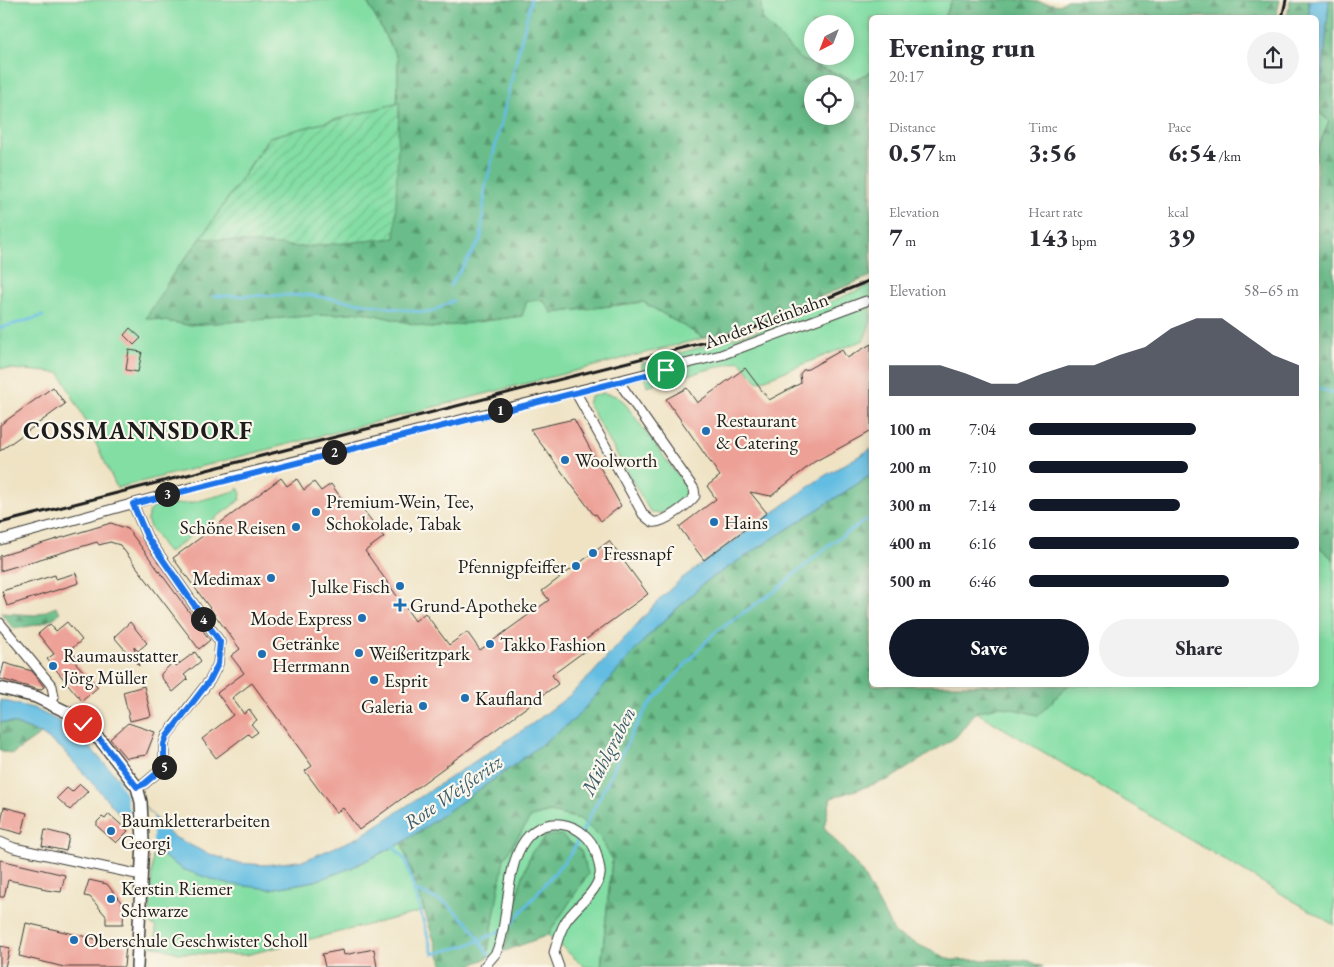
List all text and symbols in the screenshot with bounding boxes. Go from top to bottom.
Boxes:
north arrow [804,15,854,65]
map controls [804,15,854,125]
text: Evening run [889,29,1035,65]
button: share [1247,32,1299,84]
text: 20:17 [889,66,924,87]
button: locate [804,75,854,125]
text: Distance [889,118,936,136]
text: Time [1028,118,1058,136]
text: Pace [1168,118,1191,136]
text: 0.57 [889,136,936,168]
text: 3:56 [1028,136,1076,168]
text: 6:54 [1168,136,1215,168]
text: km [936,147,956,165]
text: /km [1215,147,1241,165]
text: Elevation [889,203,939,221]
text: Heart rate [1028,203,1083,221]
text: kcal [1168,203,1189,221]
text: 7 [889,221,903,253]
text: 143 [1028,221,1069,253]
text: 39 [1168,221,1195,253]
text: m [903,232,916,250]
text: bpm [1069,232,1097,250]
text: Elevation [889,280,947,301]
text: 58–65 m [1244,280,1299,301]
street label: An der Kleinbahn [700,286,832,355]
pin [645,349,687,391]
icon: arrive [652,356,680,384]
pin: 1 [488,398,512,422]
text: 1 [497,401,504,419]
place label: Restaurant & Catering [716,408,799,455]
district label: COSSMANNSDORF [23,415,253,446]
text: 100 m [889,419,931,440]
text: 7:04 [969,419,996,440]
marker: Restaurant & Catering [700,425,712,437]
pin: 2 [322,440,346,464]
text: 2 [331,443,338,461]
place label: Woolworth [575,448,658,473]
marker: Woolworth [559,454,571,466]
text: 200 m [889,457,931,478]
text: 7:10 [969,457,996,478]
pin: 3 [154,482,180,506]
text: 3 [164,485,171,503]
place label: Premium-Wein, Tee, Schokolade, Tabak [326,489,474,536]
text: 300 m [889,495,931,516]
text: 7:14 [969,495,996,516]
marker: Premium-Wein, Tee, Schokolade, Tabak [310,506,322,518]
place label: Hains [724,510,768,535]
place label: Schöne Reisen [180,515,286,540]
marker: Hains [708,516,720,528]
marker: Schöne Reisen [290,521,302,533]
text: 400 m [889,533,931,554]
text: 6:16 [969,533,996,554]
place label: Fressnapf [603,541,674,566]
marker: Fressnapf [587,547,599,559]
place label: Pfennigpfeiffer [458,554,567,579]
marker: Pfennigpfeiffer [570,560,582,572]
place label: Medimax [192,566,262,591]
text: 500 m [889,571,931,592]
text: 6:46 [969,571,996,592]
marker: Medimax [265,572,277,584]
place label: Julke Fisch [309,574,390,599]
marker: Julke Fisch [394,580,406,592]
place label: Grund-Apotheke [410,593,537,618]
marker: Grund-Apotheke [394,599,406,611]
pin: 4 [190,606,216,632]
place label: Mode Express [250,606,352,631]
text: 4 [200,610,207,628]
marker: Mode Express [356,612,368,624]
button: Save [889,619,1089,677]
button: Share [1099,619,1299,677]
place label: Getränke Herrmann [272,631,350,678]
place label: Takko Fashion [500,632,606,657]
marker: Takko Fashion [484,638,496,650]
place label: Weißeritzpark [369,641,471,666]
place label: Raumausstatter Jörg Müller [61,643,179,690]
marker: Weißeritzpark [353,647,365,659]
marker: Getränke Herrmann [256,648,268,660]
marker: Raumausstatter Jörg Müller [47,660,59,672]
place label: Esprit [384,668,428,693]
marker: Esprit [368,674,380,686]
place label: Kaufland [475,686,543,711]
marker: Kaufland [459,692,471,704]
place label: Galeria [361,694,413,719]
marker: Galeria [417,700,429,712]
pin [62,703,104,745]
water label: Mühlgraben [574,703,641,800]
icon: check [69,710,97,738]
water label: Rote Weißeritz [399,748,508,835]
pin: 5 [152,754,176,780]
text: 5 [161,758,168,776]
place label: Baumkletterarbeiten Georgi [121,808,270,855]
marker: Baumkletterarbeiten Georgi [105,825,117,837]
place label: Kerstin Riemer Schwarze [121,876,233,923]
marker: Kerstin Riemer Schwarze [105,893,117,905]
place label: Oberschule Geschwister Scholl [84,928,308,953]
marker: Oberschule Geschwister Scholl [68,934,80,946]

